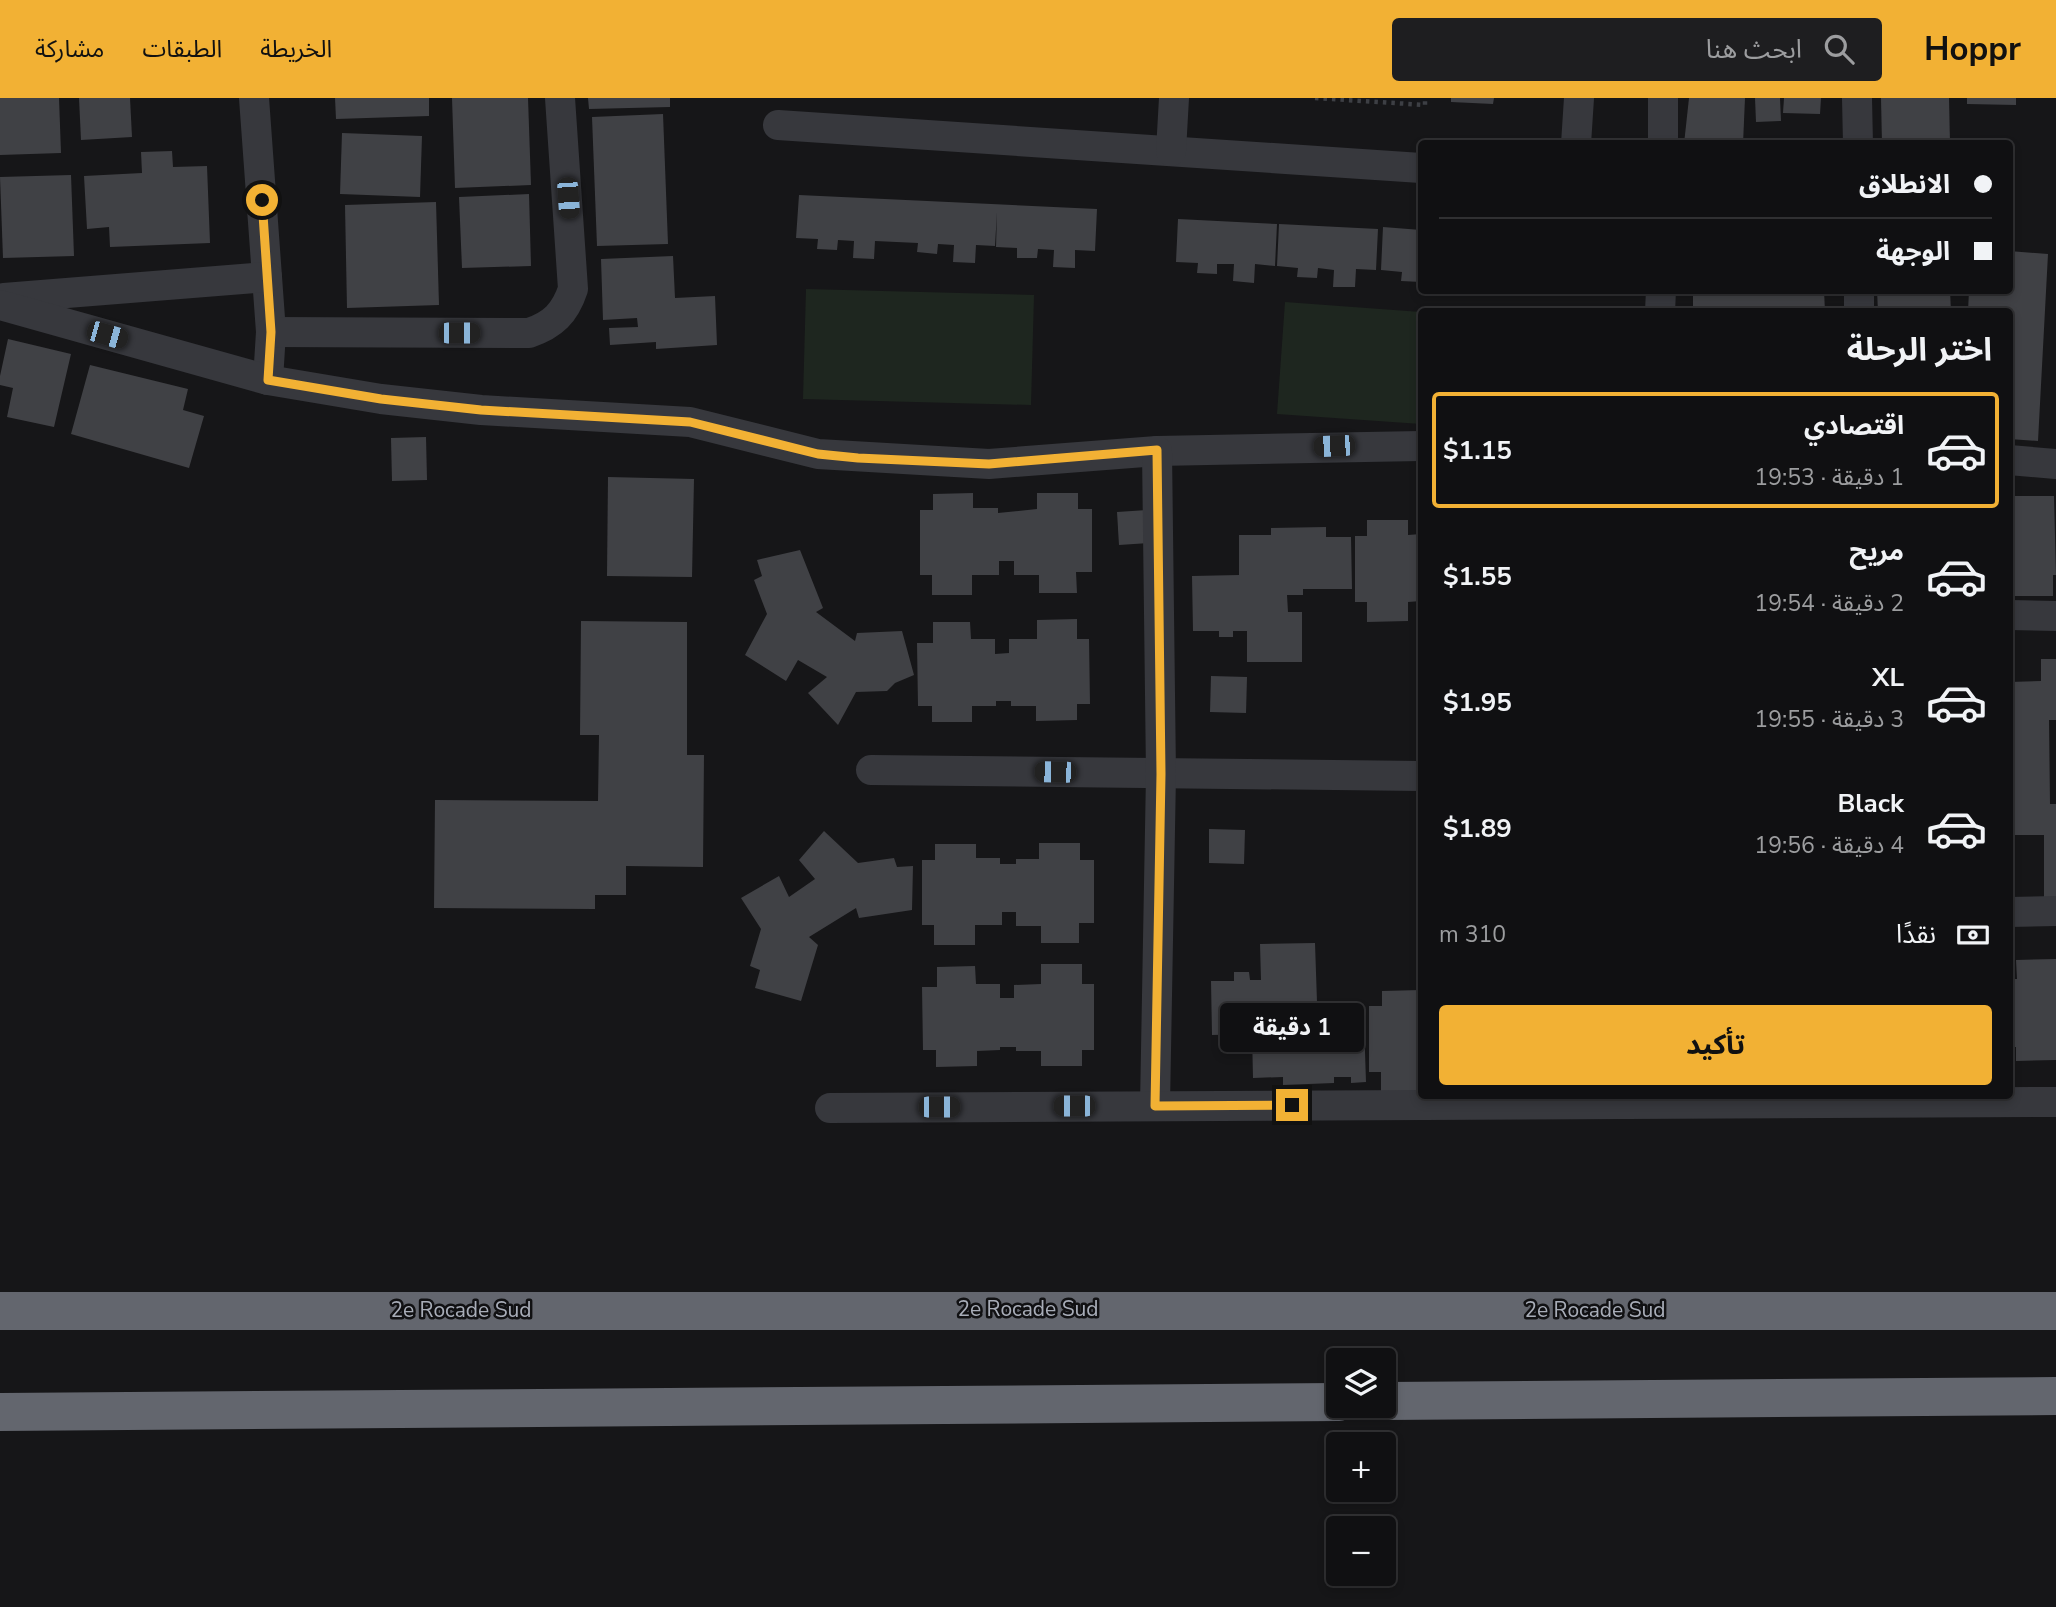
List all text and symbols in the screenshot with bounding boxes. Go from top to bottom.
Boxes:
search box [1392,18,1882,81]
text: Hoppr [1924,27,2021,72]
icon: search [1820,30,1858,68]
text: ابحث هنا [1706,32,1802,67]
text: مشاركة [35,33,104,65]
text: الطبقات [142,33,222,65]
text: الخريطة [260,33,332,65]
text: الانطلاق [1859,167,1950,202]
car [557,176,580,220]
route start [246,184,278,216]
text: الوجهة [1876,234,1950,269]
car [84,319,131,351]
car [439,323,481,344]
text: اختر الرحلة [1847,328,1992,371]
text: اقتصادي [1804,408,1904,443]
icon: car [1925,419,1988,482]
text: $1.15 [1443,433,1512,468]
car [1313,435,1356,457]
text: 1 دقيقة · 19:53 [1754,462,1904,493]
text: مريح [1849,534,1904,569]
icon: car [1925,545,1988,608]
text: $1.55 [1443,559,1512,594]
text: 2 دقيقة · 19:54 [1754,588,1904,619]
text: XL [1872,660,1904,695]
icon: car [1925,671,1988,734]
text: $1.95 [1443,685,1512,720]
text: 3 دقيقة · 19:55 [1754,704,1904,735]
car [1034,761,1077,783]
text: Black [1837,786,1904,821]
icon: car [1925,797,1988,860]
text: $1.89 [1443,811,1512,846]
text: 4 دقيقة · 19:56 [1754,830,1904,861]
icon: cash [1954,916,1992,954]
text: نقدًا [1896,917,1936,952]
text: 310 m [1439,919,1506,950]
callout: 1 دقيقة [1220,1004,1364,1052]
button: تأكيد [1439,1005,1992,1085]
text: 1 دقيقة [1253,1012,1331,1043]
route end [1276,1089,1308,1121]
car [1054,1096,1096,1117]
car [919,1097,961,1118]
street label: 2e Rocade Sud [957,1295,1099,1323]
street label: 2e Rocade Sud [390,1296,532,1324]
street label: 2e Rocade Sud [1524,1296,1666,1324]
map controls [1326,1348,1396,1586]
button: layers [1326,1348,1396,1418]
button: + [1326,1432,1396,1502]
button: − [1326,1516,1396,1586]

